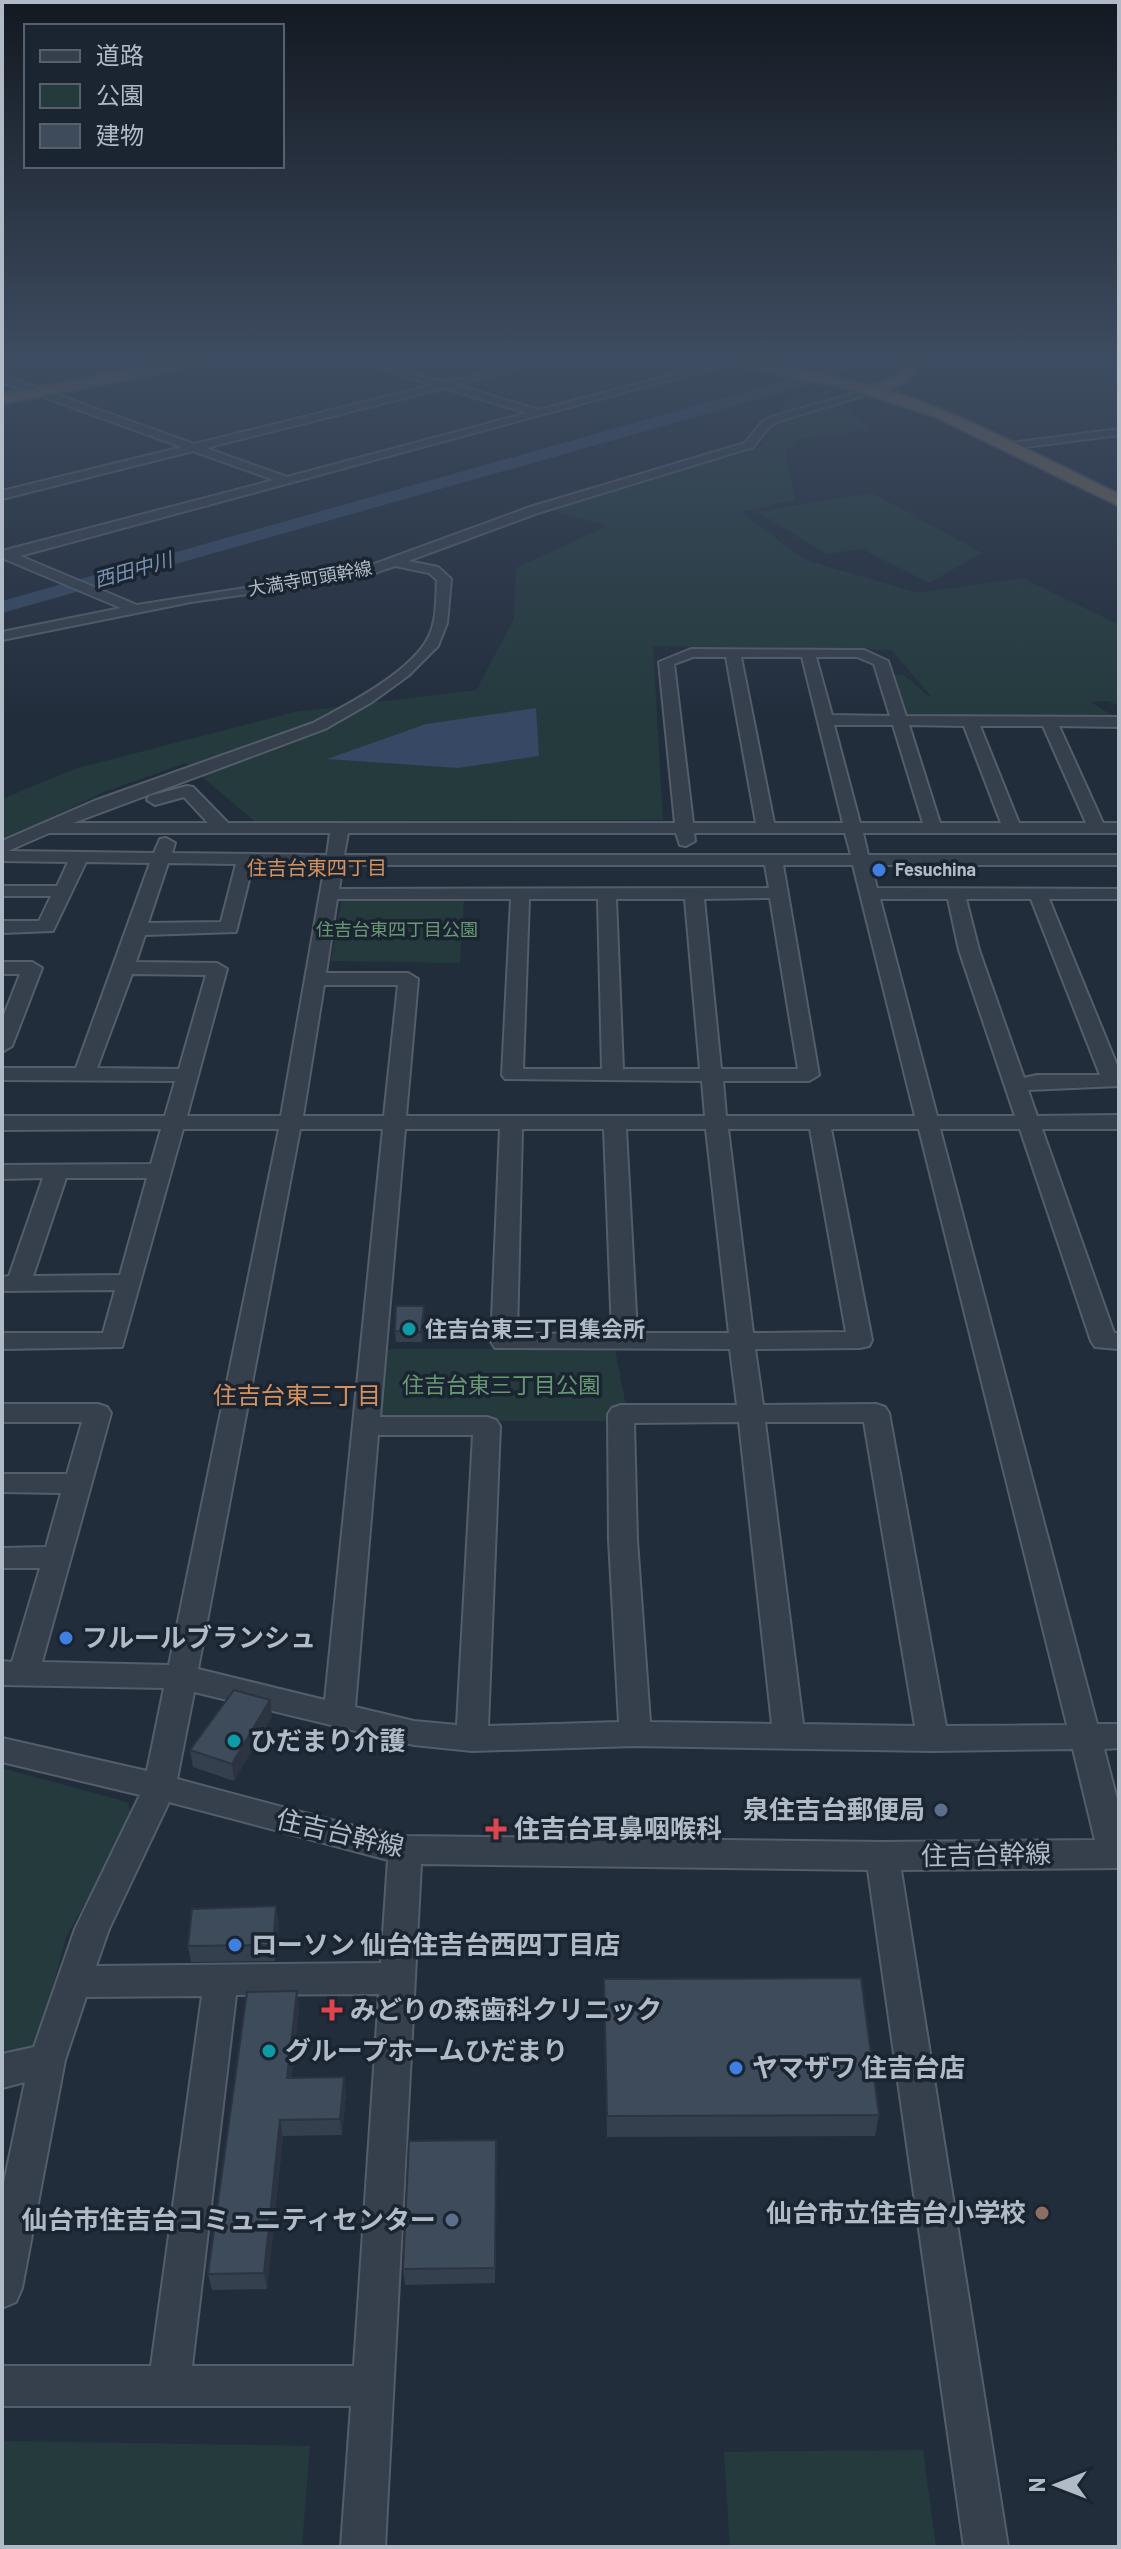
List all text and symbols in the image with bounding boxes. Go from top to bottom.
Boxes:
legend [24,24,284,168]
text: 道路 [96,40,144,69]
text: 公園 [96,80,144,109]
text: 建物 [96,120,144,149]
water label: 西田中川 [91,546,176,592]
street label: 大満寺町頭幹線 [246,556,374,600]
district label: 住吉台東四丁目 [247,855,387,879]
place label: Fesuchina [895,858,976,880]
marker: Fesuchina [870,861,888,879]
park label: 住吉台東四丁目公園 [316,918,478,940]
place label: 住吉台東三丁目集会所 [425,1315,645,1341]
marker: 住吉台東三丁目集会所 [400,1320,418,1338]
park label: 住吉台東三丁目公園 [402,1371,600,1397]
district label: 住吉台東三丁目 [213,1380,381,1409]
place label: フルールブランシュ [82,1621,316,1652]
marker: フルールブランシュ [57,1629,75,1647]
place label: ひだまり介護 [250,1724,405,1755]
marker: ひだまり介護 [225,1732,243,1750]
place label: 泉住吉台郵便局 [743,1793,925,1824]
marker: 泉住吉台郵便局 [932,1801,950,1819]
street label: 住吉台幹線 [274,1802,407,1861]
place label: 住吉台耳鼻咽喉科 [514,1812,722,1843]
marker: 住吉台耳鼻咽喉科 [485,1818,507,1840]
street label: 住吉台幹線 [921,1837,1051,1870]
place label: ローソン 仙台住吉台西四丁目店 [251,1928,620,1959]
marker: ローソン 仙台住吉台西四丁目店 [226,1936,244,1954]
place label: みどりの森歯科クリニック [350,1993,662,2024]
marker: みどりの森歯科クリニック [321,1999,343,2021]
place label: グループホームひだまり [285,2034,568,2065]
marker: グループホームひだまり [260,2042,278,2060]
place label: ヤマザワ 住吉台店 [752,2051,965,2082]
marker: ヤマザワ 住吉台店 [727,2059,745,2077]
place label: 仙台市立住吉台小学校 [766,2196,1026,2227]
place label: 仙台市住吉台コミュニティセンター [22,2203,436,2234]
marker: 仙台市立住吉台小学校 [1033,2204,1051,2222]
marker: 仙台市住吉台コミュニティセンター [443,2211,461,2229]
north arrow [1017,2445,1097,2525]
text: N [1023,2478,1049,2492]

